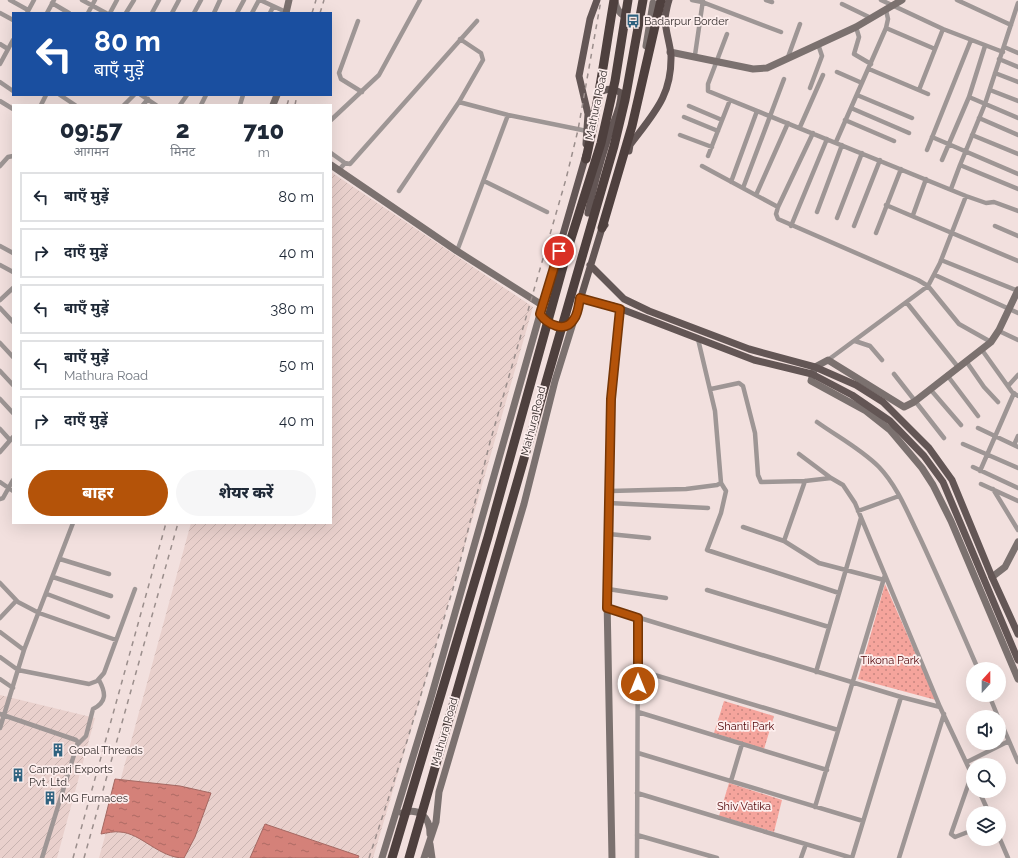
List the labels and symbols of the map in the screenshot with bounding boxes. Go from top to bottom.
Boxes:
bus stop icon: Badarpur Border [625,13,641,29]
place label: Badarpur Border [644,15,729,28]
street label: Mathura Road [583,69,610,141]
pin [542,234,576,268]
street label: Mathura Road [519,385,548,457]
park label: Tikona Park [861,654,920,667]
north arrow [966,662,1006,702]
position arrow [617,663,659,705]
street label: Mathura Road [428,696,461,768]
park label: Shanti Park [718,720,775,733]
building icon: Gopal Threads [50,742,66,758]
place label: Gopal Threads [69,744,143,757]
place label: Campari Exports Pvt. Ltd. [29,763,113,789]
building icon: Campari Exports Pvt. Ltd. [10,767,26,783]
building icon: MG Furnaces [42,790,58,806]
place label: MG Furnaces [61,792,128,805]
park label: Shiv Vatika [717,800,771,813]

